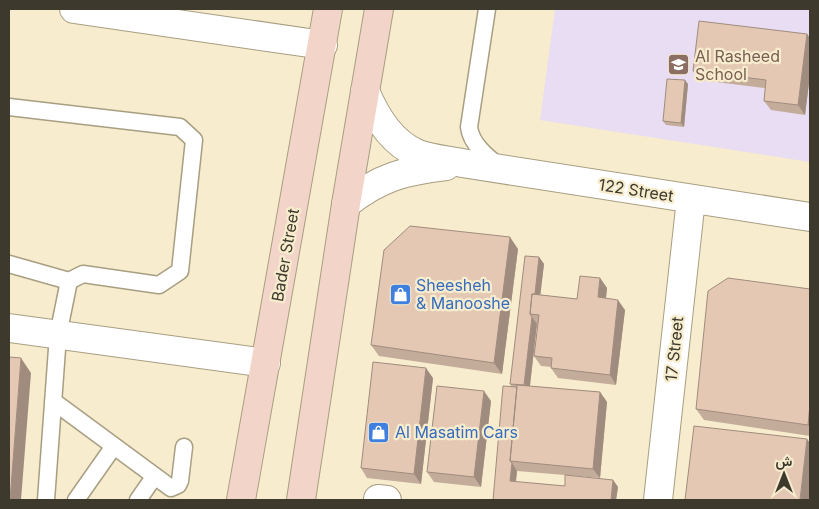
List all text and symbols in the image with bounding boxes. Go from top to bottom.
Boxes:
place label: Al Rasheed School [695,46,780,84]
school or university icon: Al Rasheed School [667,53,691,77]
street label: 122 Street [597,174,675,206]
street label: Bader Street [267,207,303,303]
place label: Sheesheh & Manooshe [416,275,510,313]
shop icon: Sheesheh & Manooshe [388,282,412,306]
street label: 17 Street [661,316,687,382]
shop icon: Al Masatim Cars [367,420,391,444]
place label: Al Masatim Cars [395,422,518,442]
north arrow [759,449,809,499]
text: ش [776,452,793,470]

